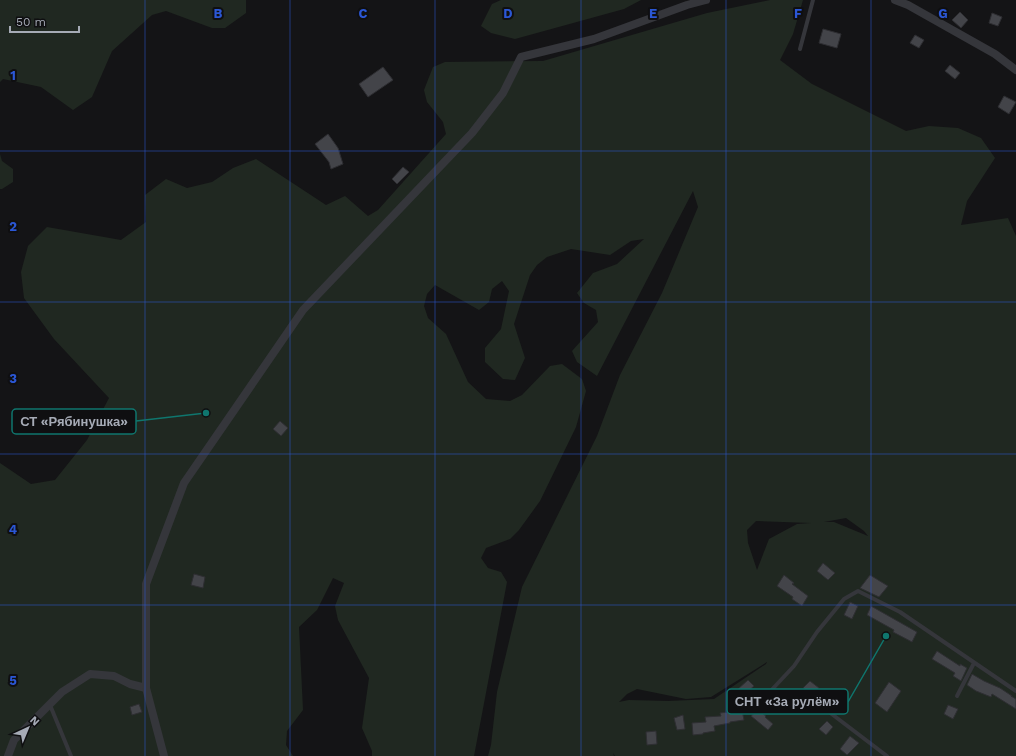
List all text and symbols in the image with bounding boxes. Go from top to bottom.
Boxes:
text: B [214,6,223,21]
text: C [359,6,368,21]
text: D [503,6,513,21]
text: E [649,6,657,21]
text: F [794,6,802,21]
text: G [938,6,948,21]
scale bar [10,8,79,34]
text: 50 m [16,15,46,29]
text: 1 [10,68,16,83]
text: 2 [9,219,17,234]
text: 3 [9,371,17,386]
callout: СТ «Рябинушка» [12,409,136,434]
text: СТ «Рябинушка» [20,414,128,429]
text: 4 [9,522,18,537]
text: 5 [9,673,17,688]
callout: СНТ «За рулём» [727,689,848,714]
text: СНТ «За рулём» [735,694,840,709]
north arrow [8,708,48,748]
text: N [27,714,42,729]

